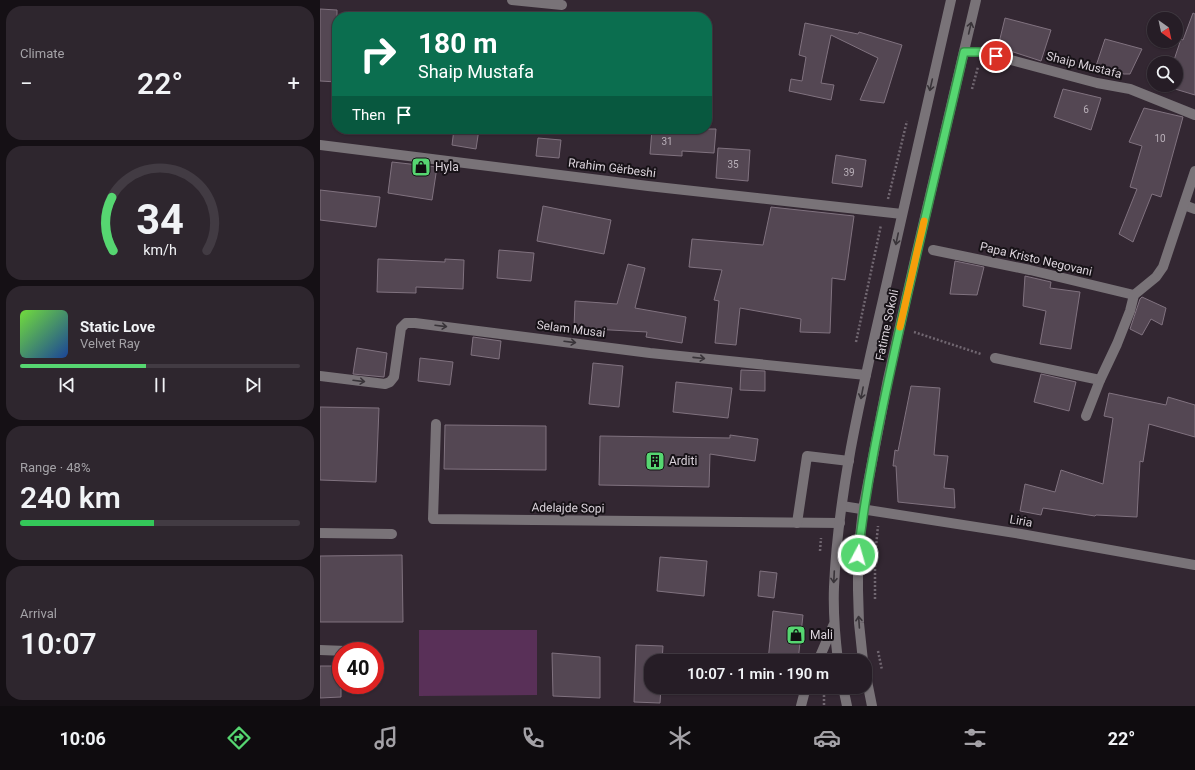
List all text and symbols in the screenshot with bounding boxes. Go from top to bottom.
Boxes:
north arrow [1147,12,1183,48]
map controls [1147,12,1183,92]
one-way arrow [966,22,974,35]
text: 180 m [418,27,497,60]
icon: right [352,28,404,80]
pin [979,39,1013,73]
icon: arrive [985,45,1007,67]
text: Climate [20,46,64,61]
street label: Shaip Mustafa [1045,49,1123,81]
button: search [1147,56,1183,92]
text: Shaip Mustafa [418,61,534,82]
text: 22° [137,66,183,101]
text: − [20,71,33,96]
text: + [288,71,300,96]
one-way arrow [927,78,935,91]
icon: arrive [393,104,415,126]
house number: 6 [1083,104,1089,115]
text: Then [352,106,385,124]
house number: 10 [1154,133,1166,144]
house number: 31 [661,136,673,147]
shop icon: Hyla [410,156,432,178]
street label: Rrahim Gërbeshi [567,156,657,180]
house number: 35 [727,159,739,170]
place label: Hyla [435,160,459,174]
house number: 39 [843,167,855,178]
text: 34 [136,195,184,244]
one-way arrow [892,232,900,245]
street label: Papa Kristo Negovani [978,239,1094,279]
text: km/h [143,242,177,258]
street label: Fatime Sokoli [873,288,901,362]
text: Static Love [80,318,155,336]
street label: Selam Musai [536,318,606,340]
one-way arrow [434,322,447,330]
text: Velvet Ray [80,336,140,351]
one-way arrow [563,339,576,346]
one-way arrow [692,354,705,361]
icon: previous [56,374,78,396]
icon: pause [149,374,171,396]
icon: next [242,374,264,396]
one-way arrow [352,377,365,384]
one-way arrow [858,387,866,400]
building icon: Arditi [644,450,666,472]
place label: Arditi [669,454,697,468]
text: Range · 48% [20,460,90,475]
text: 240 km [20,480,121,515]
street label: Adelajde Sopi [531,500,605,516]
street label: Liria [1009,512,1033,530]
position arrow [837,534,879,576]
one-way arrow [831,570,838,583]
text: Arrival [20,606,57,621]
one-way arrow [856,616,863,629]
shop icon: Mali [785,624,807,646]
text: 10:07 [20,626,97,661]
place label: Mali [810,628,833,642]
speed limit sign: 40 [332,642,384,694]
text: 10:07 · 1 min · 190 m [687,665,829,683]
icon: directions [225,724,253,752]
icon: music [372,724,400,752]
icon: phone [519,724,547,752]
icon: climate [666,724,694,752]
icon: car [813,724,841,752]
icon: filters [961,724,989,752]
text: 10:06 [60,728,106,749]
text: 22° [1108,728,1135,749]

